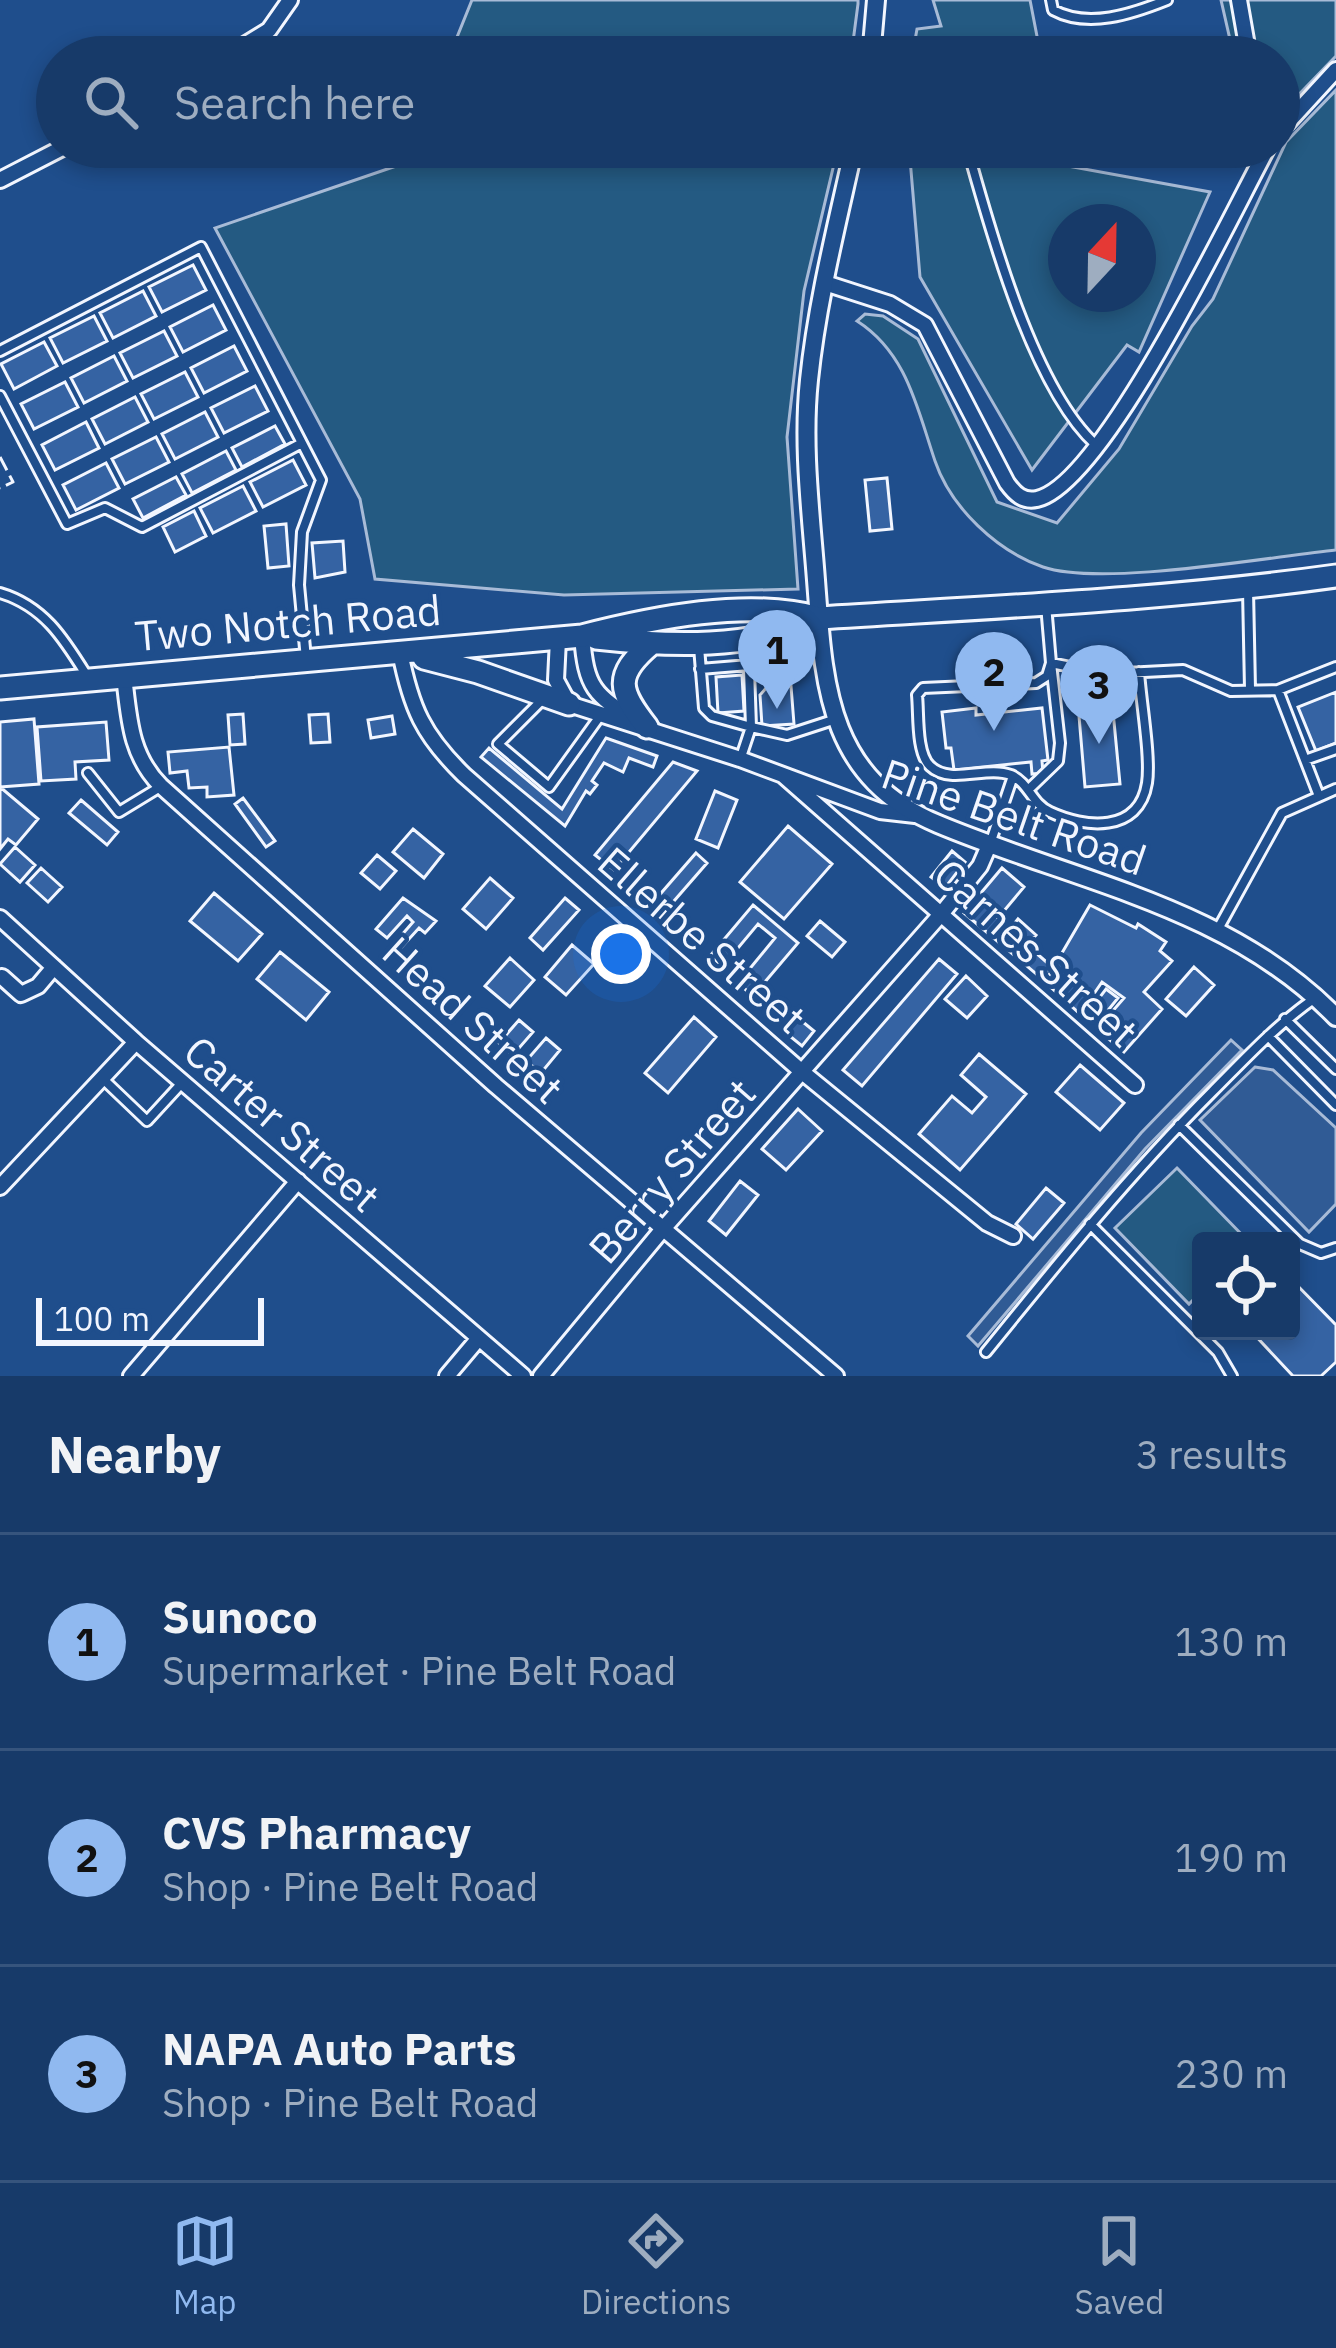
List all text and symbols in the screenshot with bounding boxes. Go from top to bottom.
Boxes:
search box [36,36,1300,168]
icon: search [78,69,144,135]
text: Search here [174,73,415,131]
north arrow [1048,204,1156,312]
street label: Two Notch Road [133,582,443,663]
pin: 1 [738,610,816,709]
pin: 2 [955,632,1033,731]
pin: 3 [1060,645,1138,744]
street label: Pine Belt Road [875,746,1153,887]
street label: Ellerbe Street [587,834,818,1045]
street label: Carnes Street [923,846,1150,1059]
street label: Head Street [371,924,575,1115]
your location [591,924,651,984]
street label: Carter Street [173,1023,392,1224]
street label: Berry Street [576,1067,767,1275]
map controls [1192,1232,1300,1340]
button: locate [1192,1232,1300,1340]
scale bar [36,1292,264,1345]
text: 100 m [54,1297,150,1340]
text: Nearby [48,1421,221,1487]
text: 3 results [1136,1429,1288,1480]
text: Sunoco [162,1587,318,1645]
text: 1 [75,1616,99,1667]
text: 130 m [1175,1616,1288,1667]
text: Supermarket · Pine Belt Road [162,1645,676,1696]
text: CVS Pharmacy [162,1803,471,1861]
text: 2 [75,1832,99,1883]
text: 190 m [1175,1832,1288,1883]
text: Shop · Pine Belt Road [162,1861,538,1912]
text: NAPA Auto Parts [162,2019,517,2077]
text: 3 [75,2048,99,2099]
text: 230 m [1175,2048,1288,2099]
text: Shop · Pine Belt Road [162,2077,538,2128]
tab: Map [172,2208,238,2323]
tab: Directions [581,2208,731,2323]
tab: Saved [1075,2208,1164,2323]

